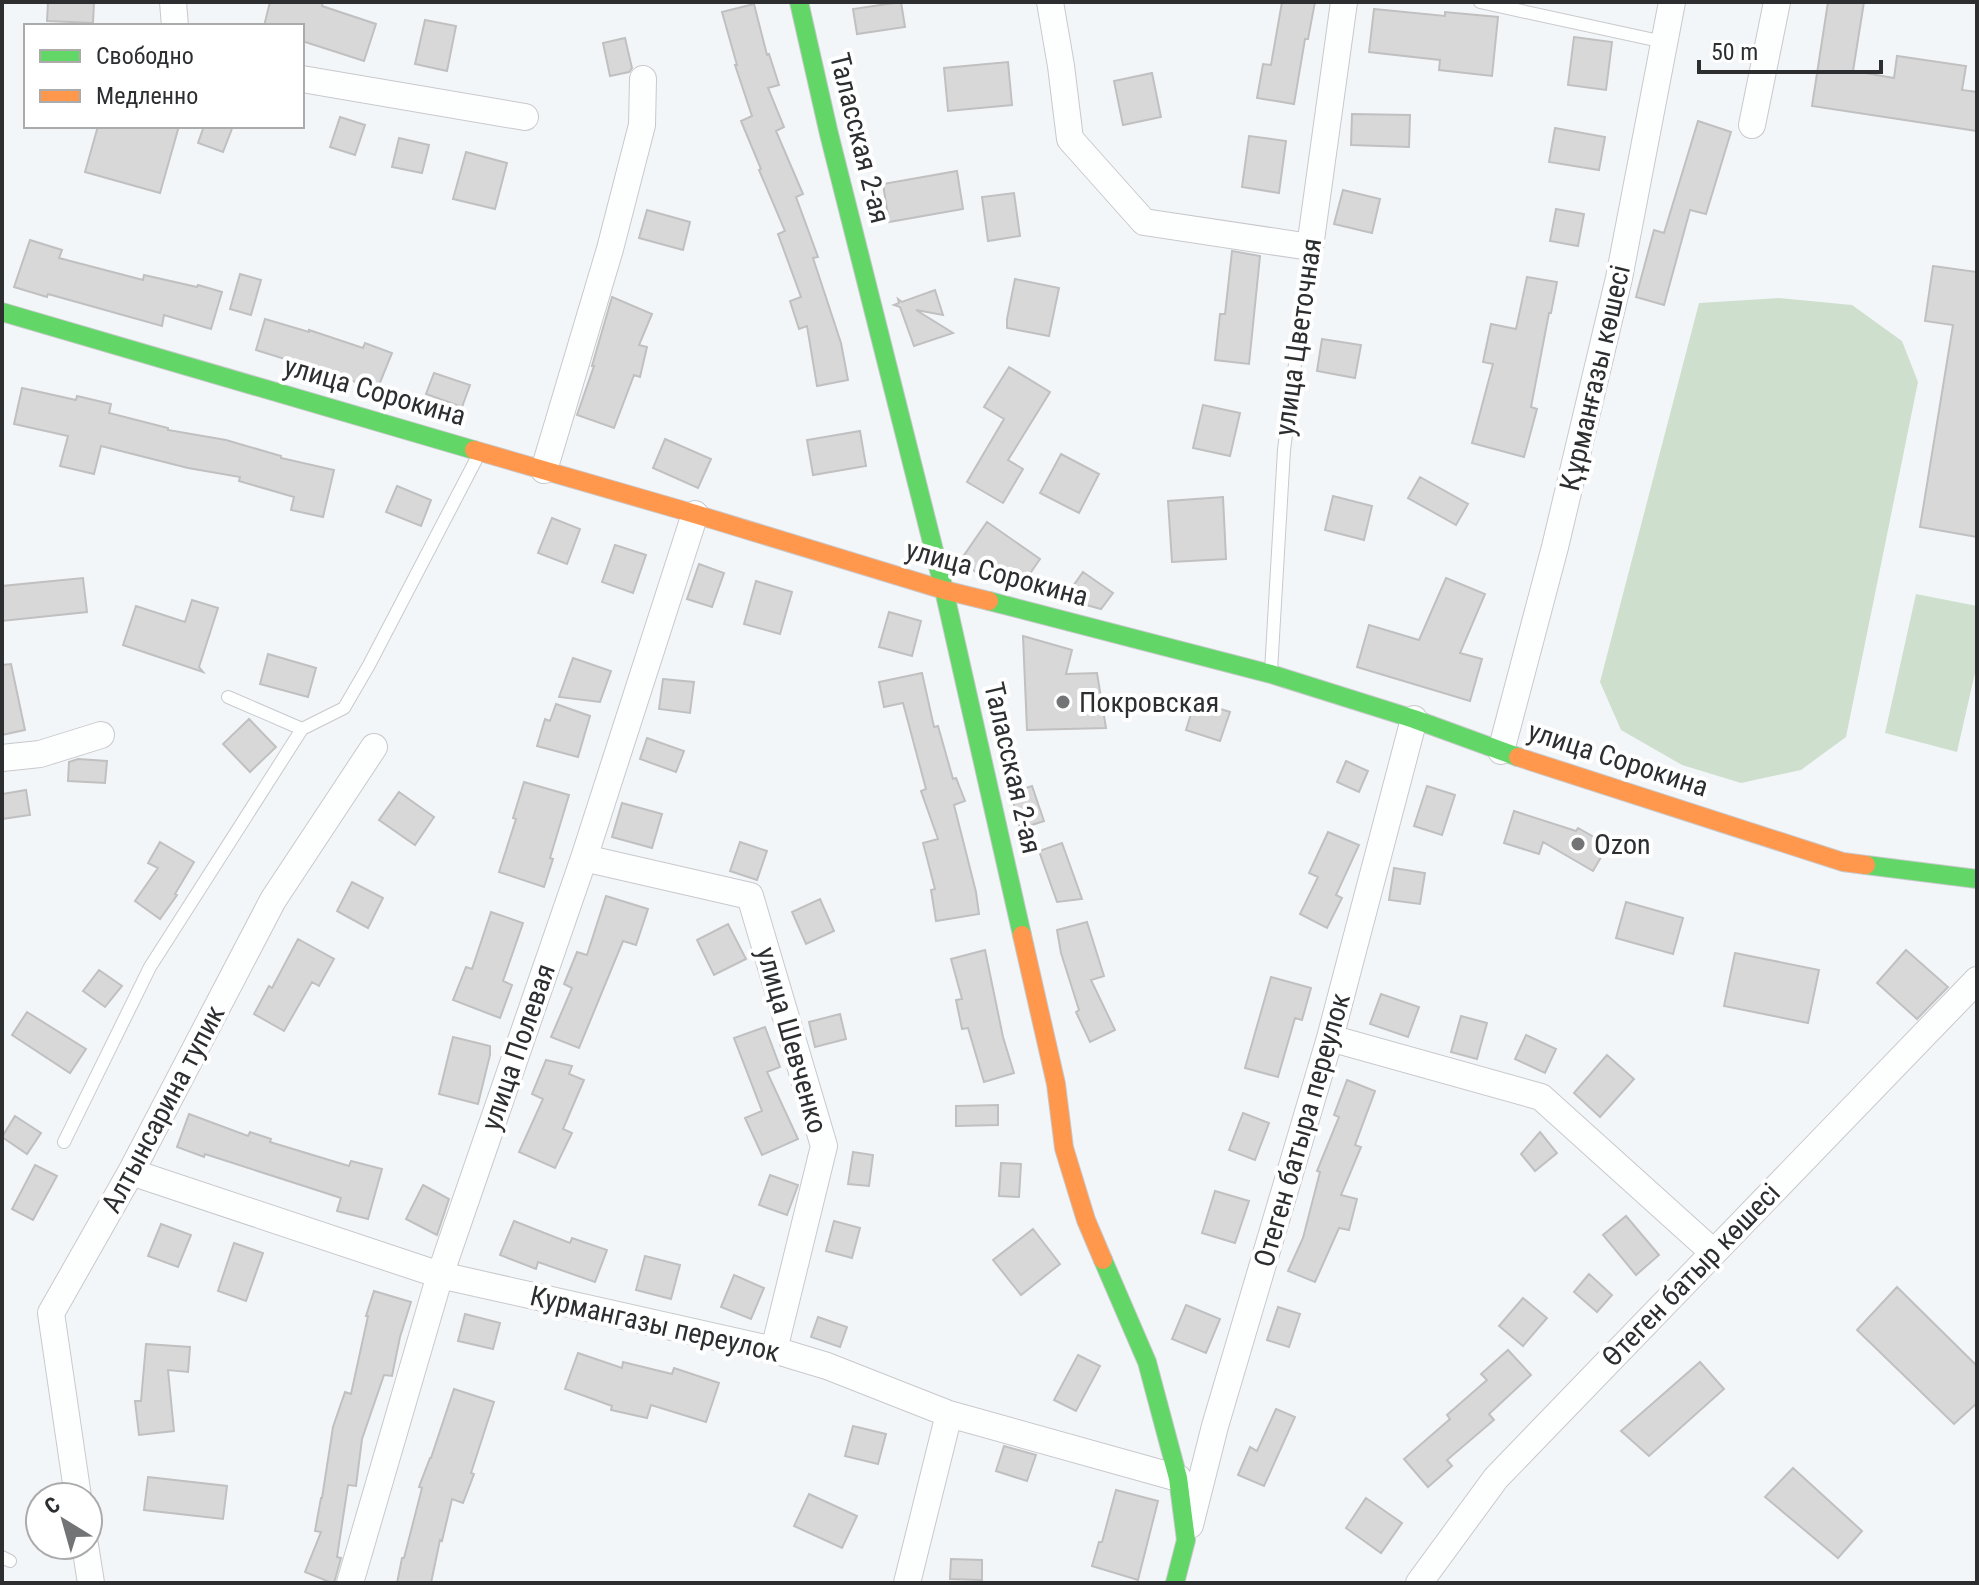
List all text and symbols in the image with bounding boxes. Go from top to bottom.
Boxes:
legend [24,24,304,128]
scale bar [1699,24,1881,74]
text: 50 m [1711,38,1758,66]
text: Свободно [96,42,194,70]
street label: Таласская 2-ая [823,49,897,227]
text: Медленно [96,82,198,110]
street label: улица Цветочная [1268,236,1328,438]
street label: Құрманғазы көшесі [1553,262,1637,494]
street label: улица Сорокина [280,349,470,433]
street label: улица Сорокина [902,533,1092,613]
street label: Таласская 2-ая [977,679,1049,857]
place label: Покровская [1079,686,1219,719]
marker: Покровская [1054,693,1072,711]
street label: улица Сорокина [1524,714,1712,804]
place label: Ozon [1594,828,1651,861]
marker: Ozon [1569,835,1587,853]
street label: улица Шевченко [750,943,834,1137]
street label: улица Полевая [474,959,562,1135]
street label: Отеген батыра переулок [1247,989,1357,1271]
street label: Алтынсарина тупик [94,1000,232,1218]
street label: Өтеген батыр көшесі [1595,1177,1787,1373]
street label: Курмангазы переулок [527,1279,783,1369]
north arrow [24,1481,104,1561]
text: С [40,1492,65,1519]

